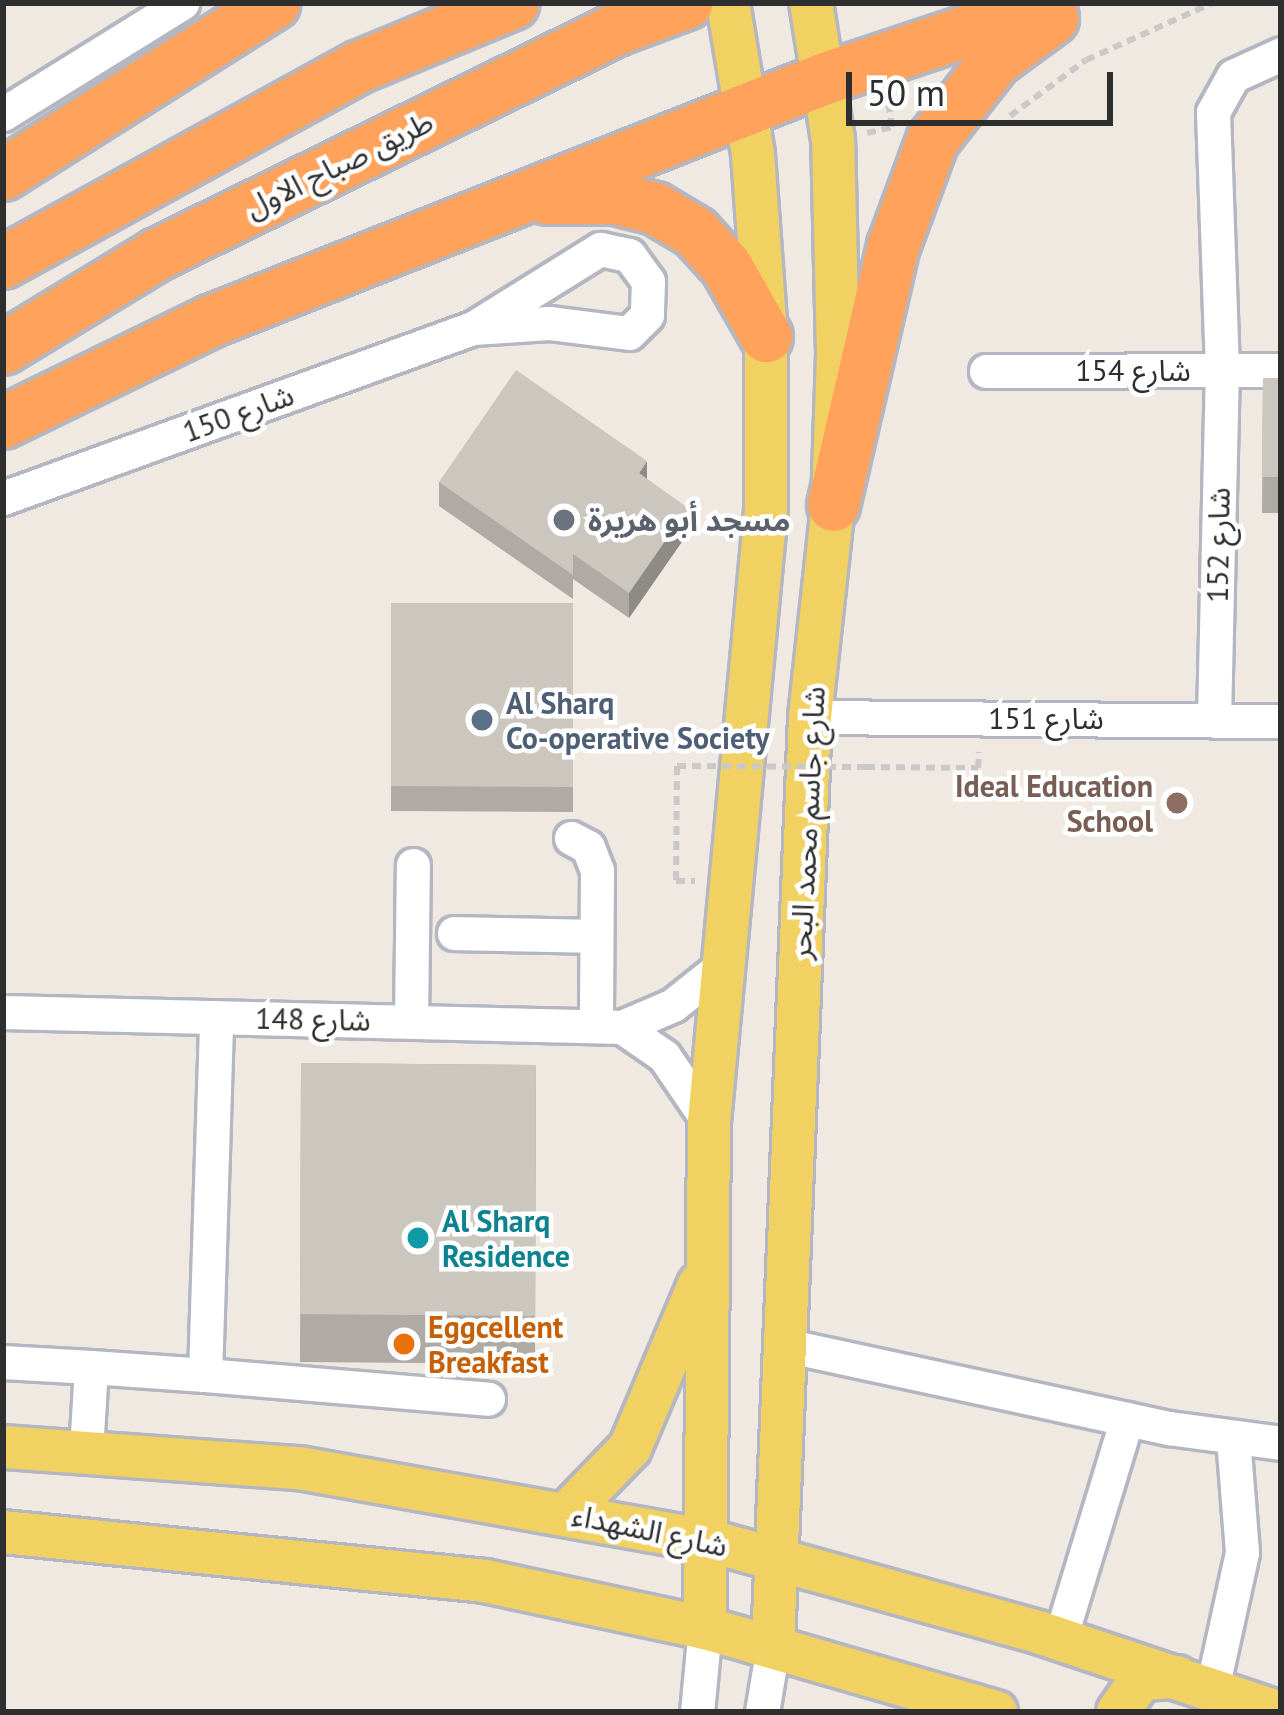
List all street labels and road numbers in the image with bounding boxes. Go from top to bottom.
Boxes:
street label: طريق صباح الاول [239,103,439,225]
street label: شارع 154 [1075,352,1191,388]
street label: شارع 150 [178,376,298,450]
street label: شارع 152 [1199,487,1237,603]
street label: شارع جاسم محمد البحر [782,685,832,961]
street label: شارع 151 [988,700,1104,736]
street label: شارع 148 [255,1000,371,1038]
street label: شارع الشهداء [569,1496,731,1564]

